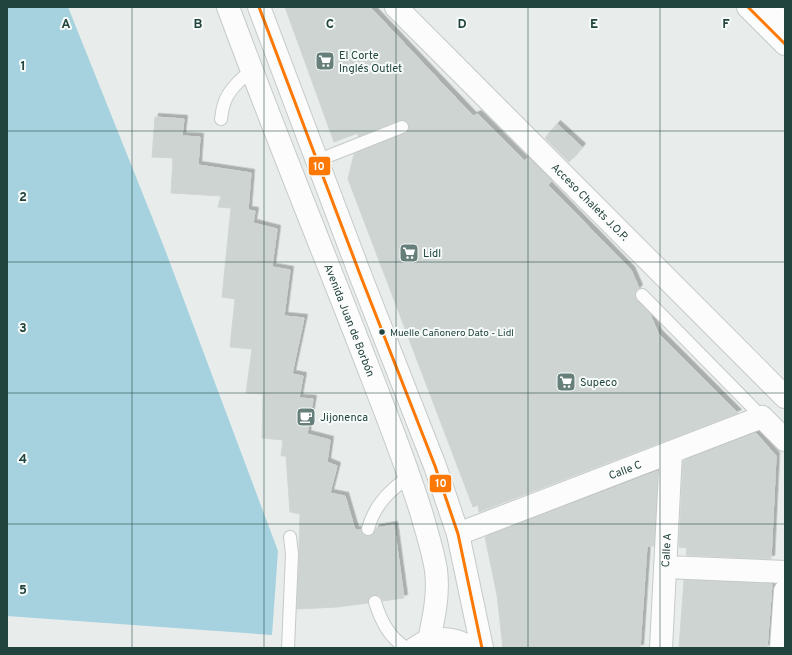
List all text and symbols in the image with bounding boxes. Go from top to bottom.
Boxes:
text: A [61,17,71,33]
text: B [194,17,203,33]
text: C [326,17,334,33]
text: D [457,17,467,33]
text: E [590,17,598,33]
text: F [722,17,730,33]
place label: El Corte Inglés Outlet [339,49,402,76]
supermarket icon: El Corte Inglés Outlet [314,50,336,72]
text: 1 [20,59,26,75]
line badge: 10 [308,156,331,176]
text: 10 [313,160,325,174]
street label: Acceso Chalets J.O.P. [548,161,631,244]
text: 2 [19,190,27,206]
supermarket icon: Lidl [398,242,420,264]
place label: Lidl [423,247,441,261]
street label: Avenida Juan de Borbón [320,262,377,379]
text: 3 [19,321,27,337]
marker: Muelle Cañonero Dato - Lidl [377,327,387,337]
place label: Muelle Cañonero Dato - Lidl [390,327,514,340]
supermarket icon: Supeco [555,371,577,393]
place label: Supeco [580,376,617,390]
cafe icon: Jijonenca [295,406,317,428]
place label: Jijonenca [320,411,368,425]
text: 4 [19,452,27,468]
street label: Calle C [607,458,644,483]
line badge: 10 [429,474,452,493]
text: 10 [435,477,447,491]
street label: Calle A [659,533,675,568]
text: 5 [19,583,27,599]

